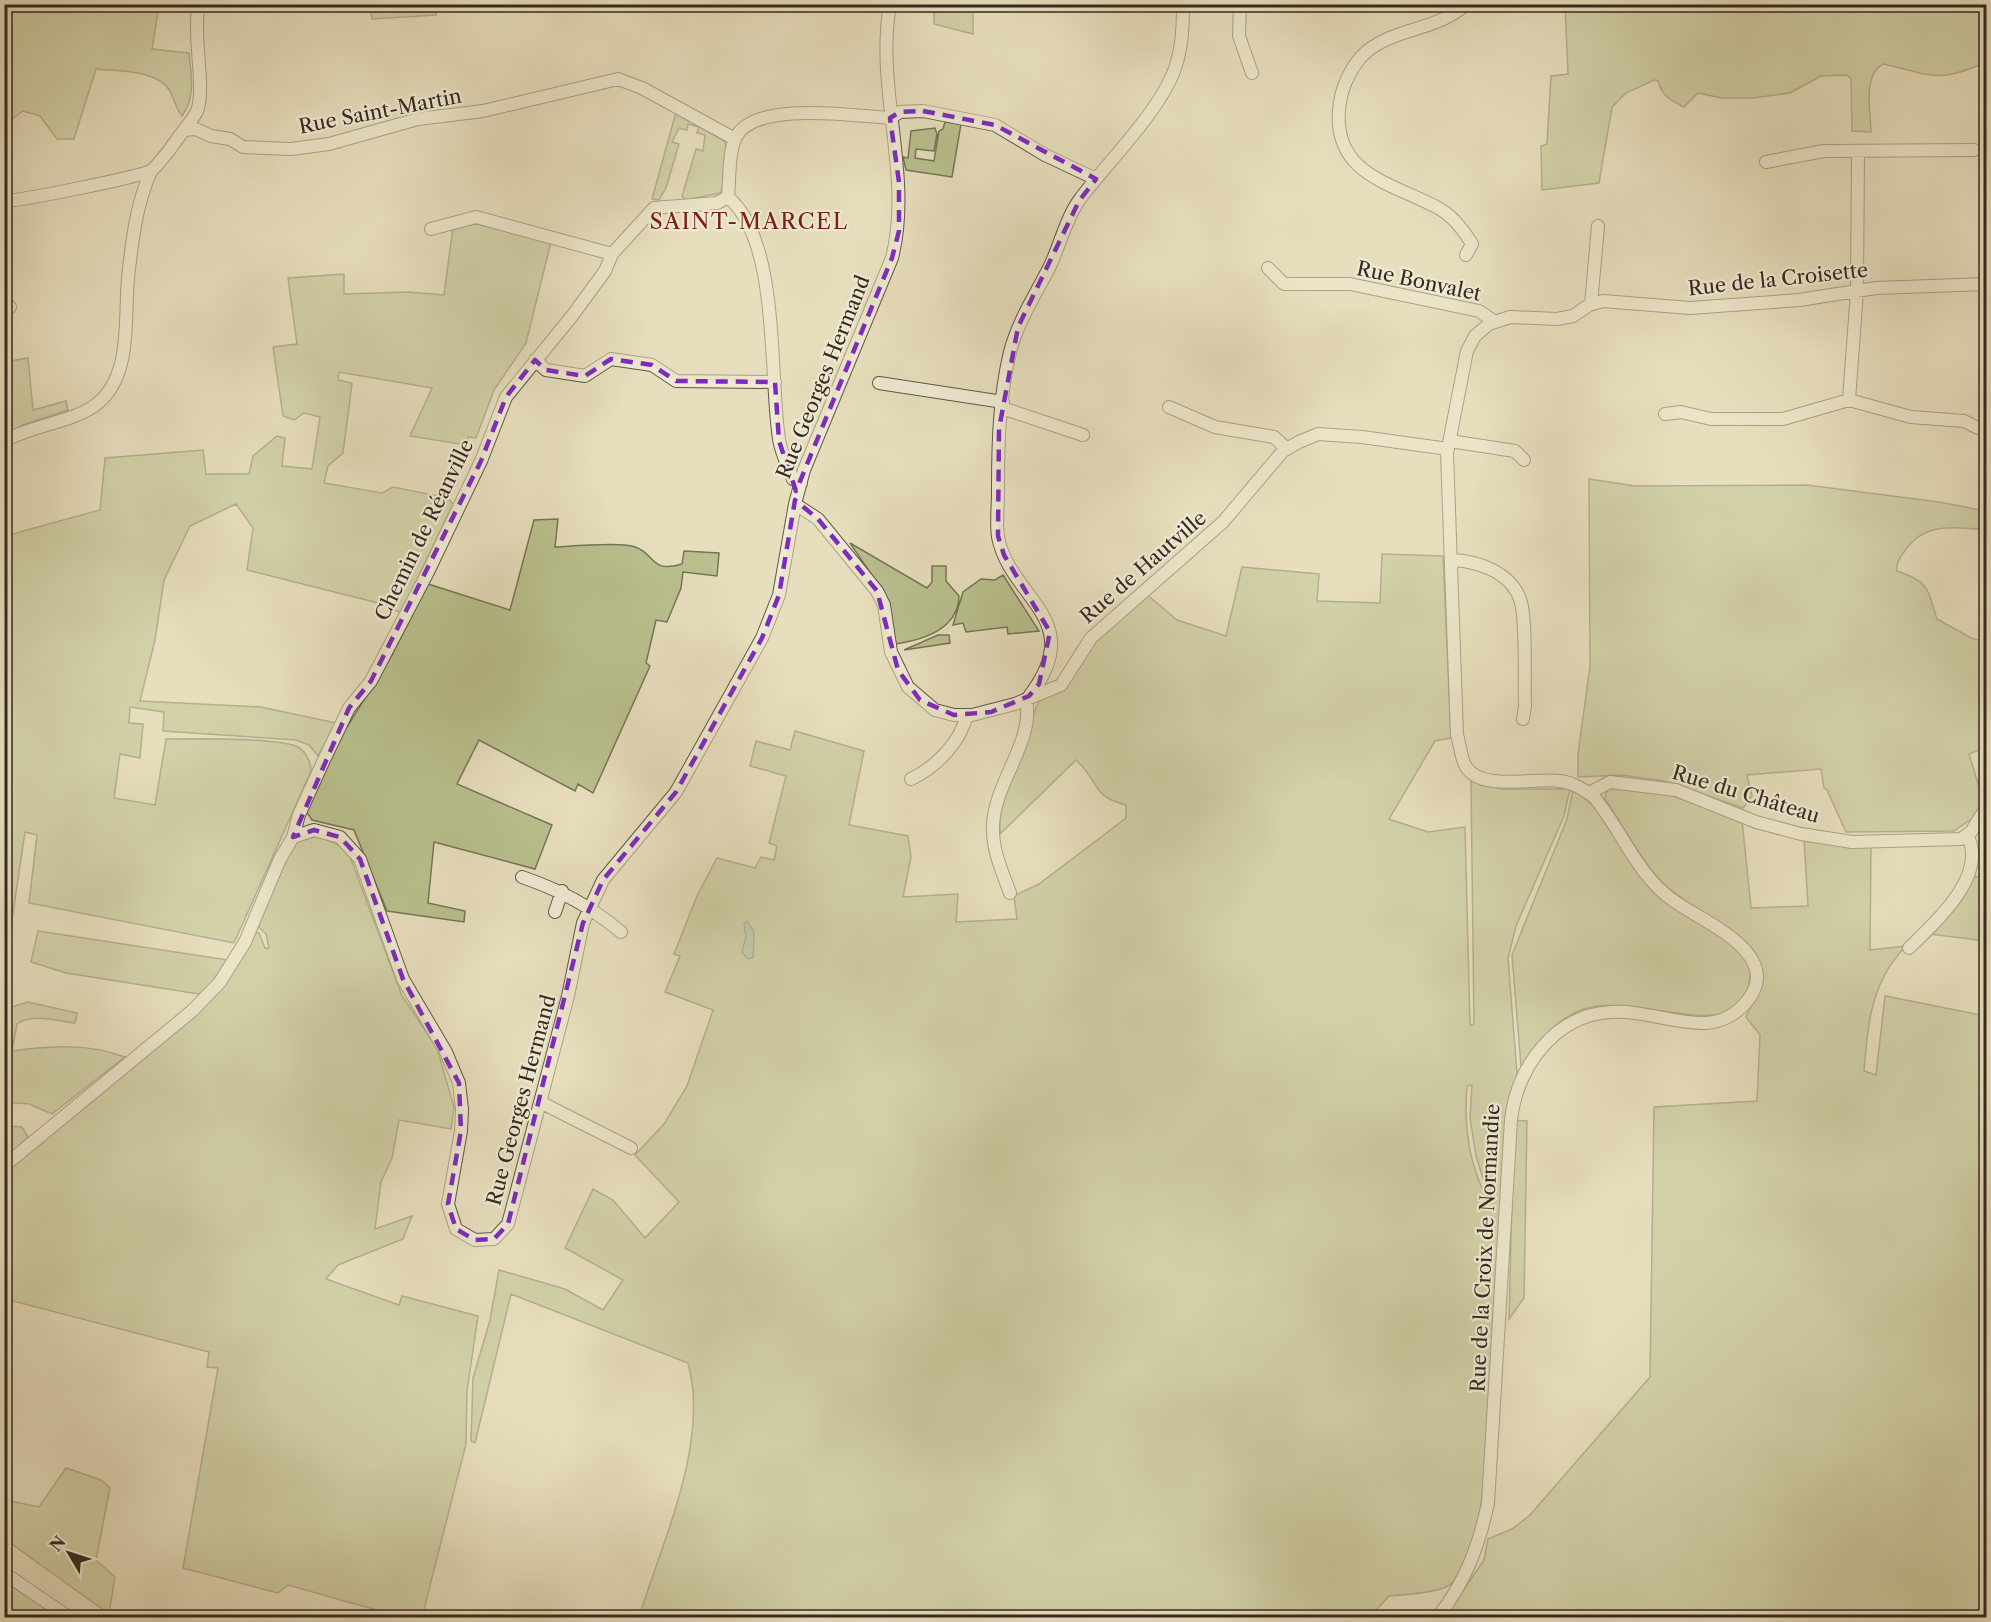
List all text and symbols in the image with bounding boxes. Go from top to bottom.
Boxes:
street label: Rue Saint-Martin [297,83,464,139]
district label: SAINT-MARCEL [649,208,849,235]
street label: Rue Bonvalet [1355,256,1483,306]
street label: Rue de la Croisette [1687,258,1869,300]
street label: Rue Georges Hermand [771,272,875,482]
street label: Chemin de Réanville [370,435,478,625]
street label: Rue de Hautville [1075,506,1211,628]
street label: Rue du Château [1669,760,1823,828]
street label: Rue Georges Hermand [481,992,561,1208]
street label: Rue de la Croix de Normandie [1465,1103,1505,1393]
north arrow [39,1523,99,1583]
text: N [45,1532,70,1555]

